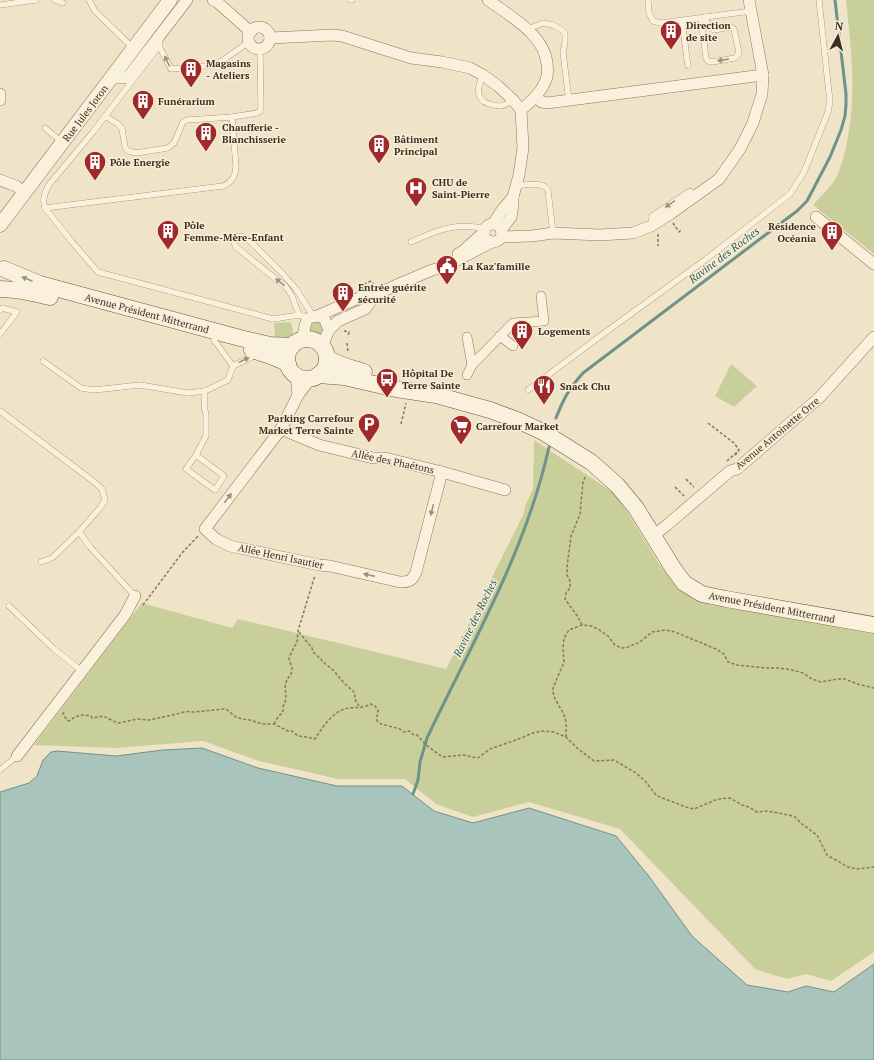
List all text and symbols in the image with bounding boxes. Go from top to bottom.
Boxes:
north arrow [818,16,858,56]
building icon: Direction de site [658,18,684,51]
place label: Direction de site [686,19,731,44]
text: N [834,19,845,34]
one-way arrow [164,56,170,67]
building icon: Magasins - Ateliers [178,56,204,89]
place label: Magasins - Ateliers [206,57,251,82]
one-way arrow [717,57,729,63]
street label: Rue Jules Joron [60,82,111,144]
building icon: Funérarium [130,88,156,121]
place label: Funérarium [158,95,216,108]
building icon: Chaufferie - Blanchisserie [193,120,219,153]
place label: Chaufferie - Blanchisserie [222,121,286,146]
building icon: Bâtiment Principal [366,132,392,165]
place label: Bâtiment Principal [394,133,438,158]
building icon: Pôle Energie [82,149,108,182]
place label: Pôle Energie [110,156,171,169]
hospital icon: CHU de Saint-Pierre [403,175,429,208]
place label: CHU de Saint-Pierre [432,176,490,201]
one-way arrow [665,200,675,208]
building icon: Pôle Femme-Mère-Enfant [155,218,181,251]
place label: Pôle Femme-Mère-Enfant [184,219,284,244]
building icon: Résidence Océania [819,219,845,252]
place label: Résidence Océania [768,220,817,245]
water label: Ravine des Roches [685,224,763,287]
public building icon: La Kaz'famille [434,253,460,286]
place label: La Kaz'famille [462,260,531,273]
one-way arrow [20,275,32,281]
one-way arrow [274,278,285,287]
building icon: Entrée guérite sécurité [330,280,356,313]
place label: Entrée guérite sécurité [358,281,427,306]
street label: Avenue Président Mitterrand [83,291,211,336]
building icon: Logements [509,318,535,351]
place label: Logements [538,325,591,338]
one-way arrow [239,357,250,363]
bus stop icon: Hôpital De Terre Sainte [374,366,400,399]
place label: Hôpital De Terre Sainte [402,367,461,392]
restaurant icon: Snack Chu [531,373,557,406]
place label: Snack Chu [560,380,611,393]
street label: Avenue Antoinette Orre [733,394,822,472]
parking icon: Parking Carrefour Market Terre Sainte [356,411,382,444]
place label: Parking Carrefour Market Terre Sainte [259,412,355,437]
supermarket icon: Carrefour Market [448,413,474,446]
place label: Carrefour Market [476,420,559,433]
street label: Allée des Phaétons [350,446,435,477]
one-way arrow [224,492,233,503]
one-way arrow [429,504,435,516]
street label: Allée Henri Isautier [237,541,325,572]
one-way arrow [363,572,375,578]
water label: Ravine des Roches [450,576,500,660]
street label: Avenue Président Mitterrand [708,589,837,626]

